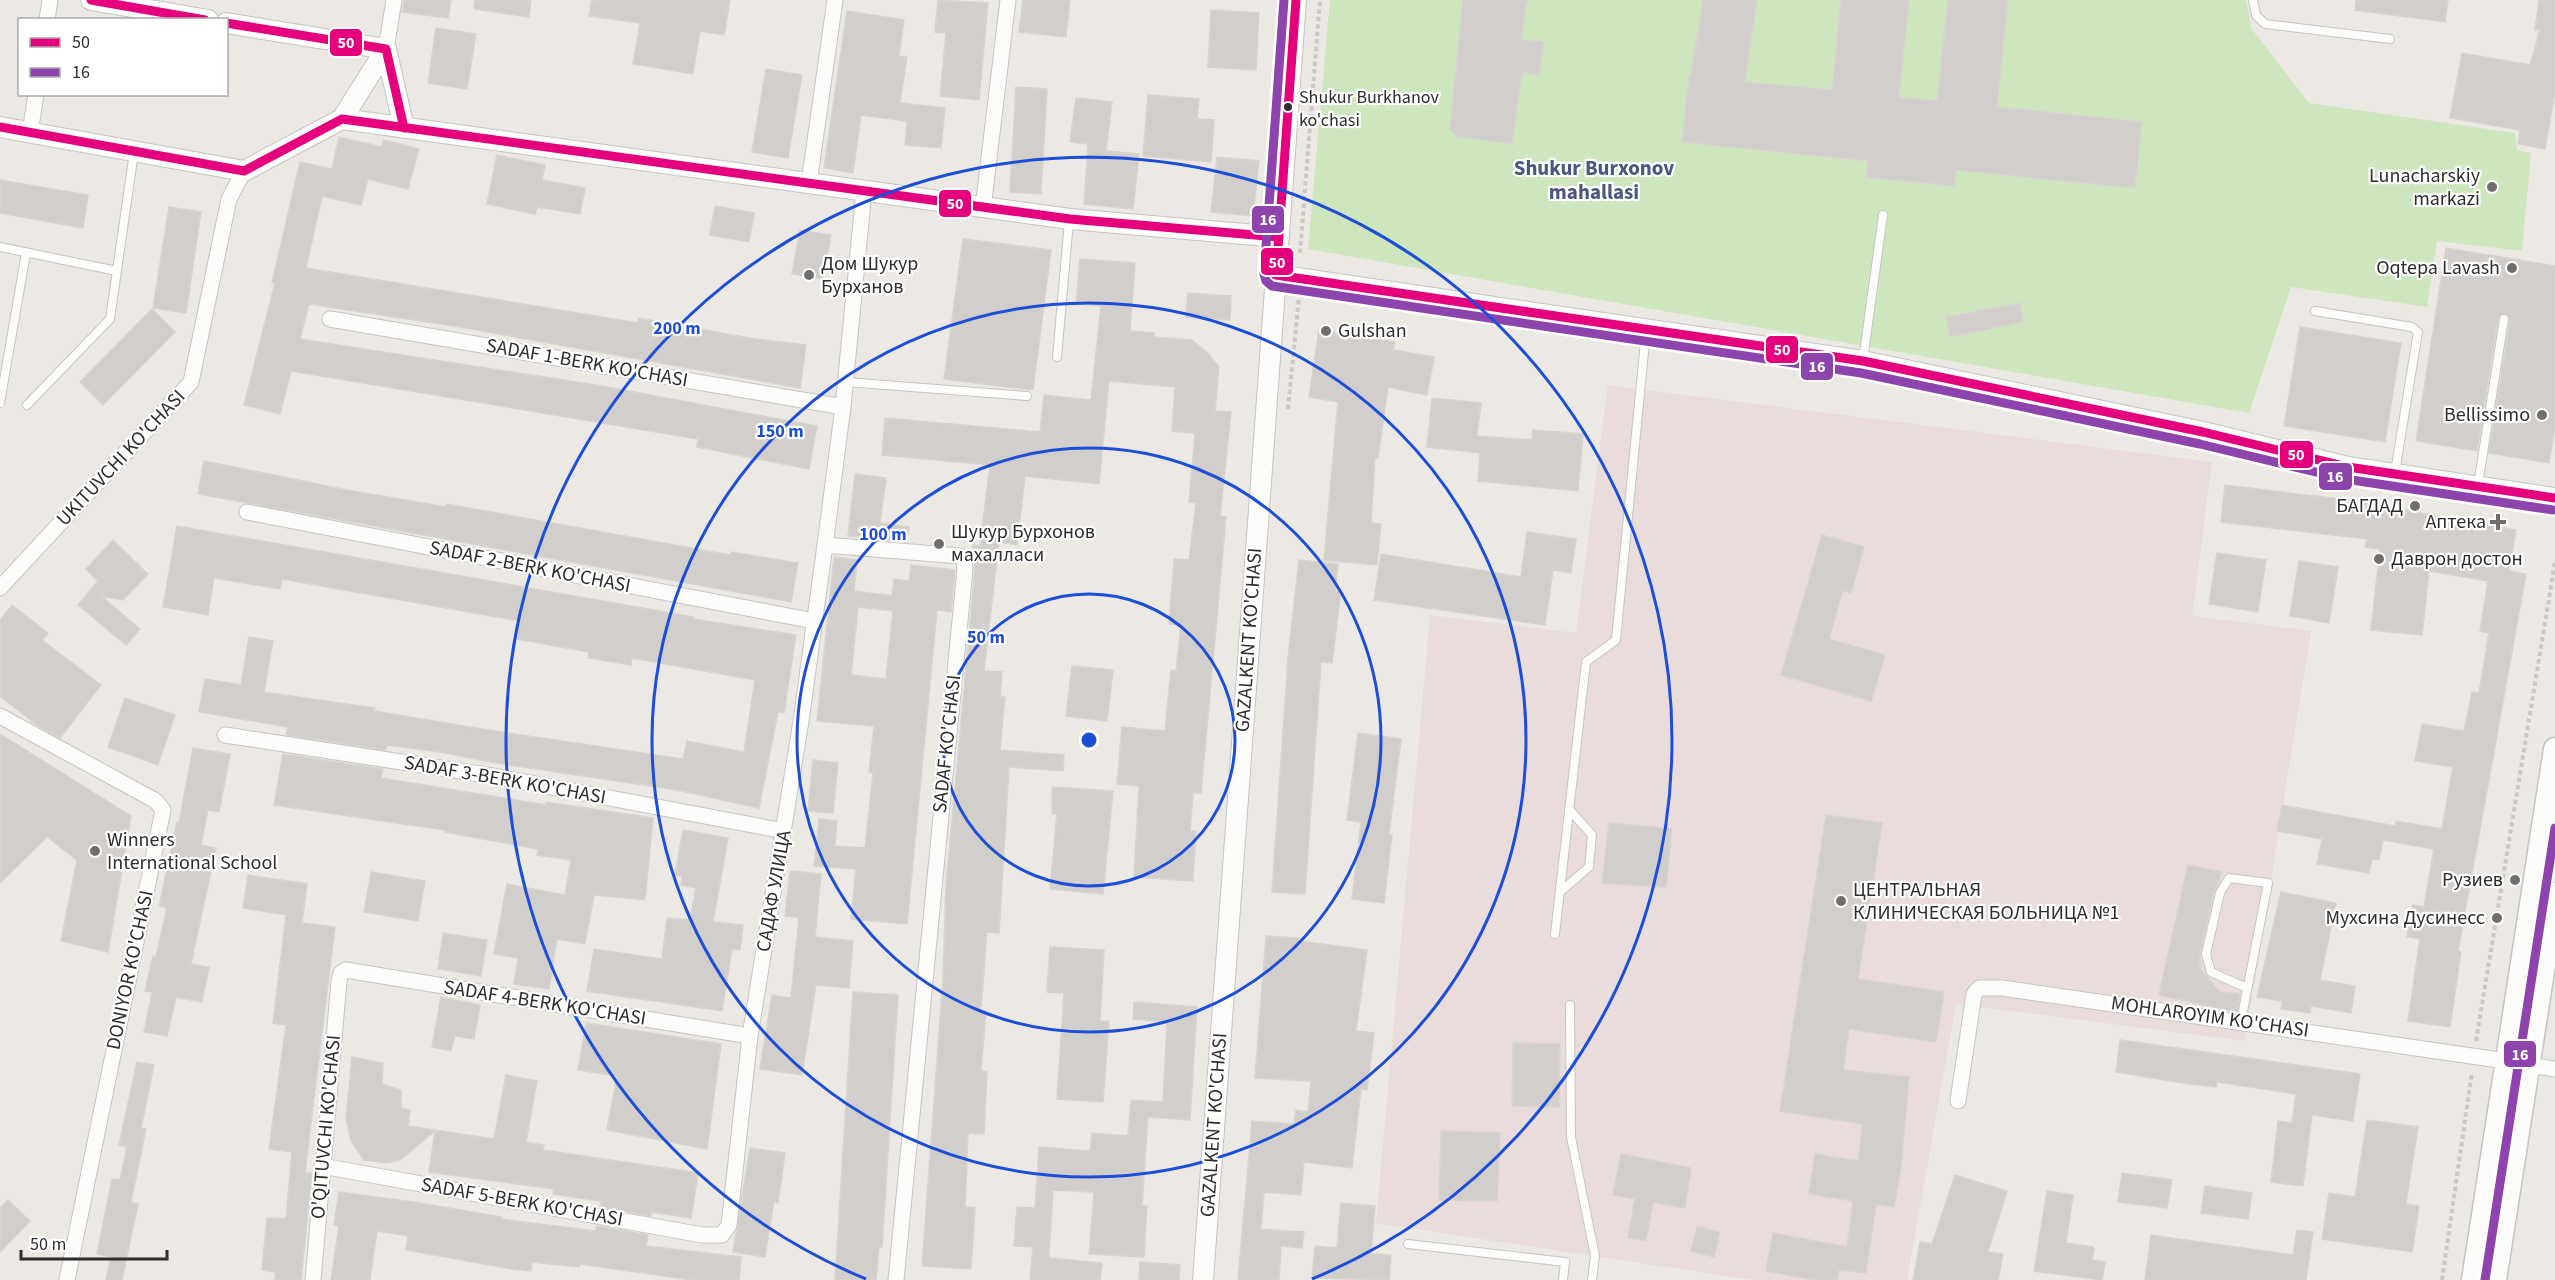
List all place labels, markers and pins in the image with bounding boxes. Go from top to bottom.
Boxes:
place label: Shukur Burkhanov ko'chasi [1299,85,1439,133]
marker: Shukur Burkhanov ko'chasi [1282,101,1294,113]
place label: Lunacharskiy markazi [2369,162,2481,213]
marker: Lunacharskiy markazi [2485,180,2499,194]
place label: Дом Шукур Бурханов [821,250,918,301]
place label: Oqtepa Lavash [2376,254,2500,282]
marker: Oqtepa Lavash [2505,261,2519,275]
marker: Дом Шукур Бурханов [802,268,816,282]
place label: Gulshan [1338,317,1407,345]
marker: Gulshan [1319,324,1333,338]
place label: Bellissimo [2444,401,2530,429]
marker: Bellissimo [2535,408,2549,422]
place label: БАГДАД [2336,492,2403,520]
marker: БАГДАД [2408,499,2422,513]
place label: Аптека [2425,508,2486,536]
marker: Аптека [2491,515,2505,529]
place label: Шукур Бурхонов махалласи [951,518,1095,569]
marker: Шукур Бурхонов махалласи [932,537,946,551]
place label: Даврон достон [2391,545,2523,573]
marker: Даврон достон [2372,552,2386,566]
centre of rings [1079,730,1099,750]
place label: Winners International School [107,826,277,877]
marker: Winners International School [88,844,102,858]
place label: Рузиев [2442,866,2503,894]
marker: Рузиев [2508,873,2522,887]
place label: ЦЕНТРАЛЬНАЯ КЛИНИЧЕСКАЯ БОЛЬНИЦА №1 [1853,876,2119,927]
marker: ЦЕНТРАЛЬНАЯ КЛИНИЧЕСКАЯ БОЛЬНИЦА №1 [1834,894,1848,908]
place label: Мухсина Дусинесс [2326,904,2485,932]
marker: Мухсина Дусинесс [2490,911,2504,925]

